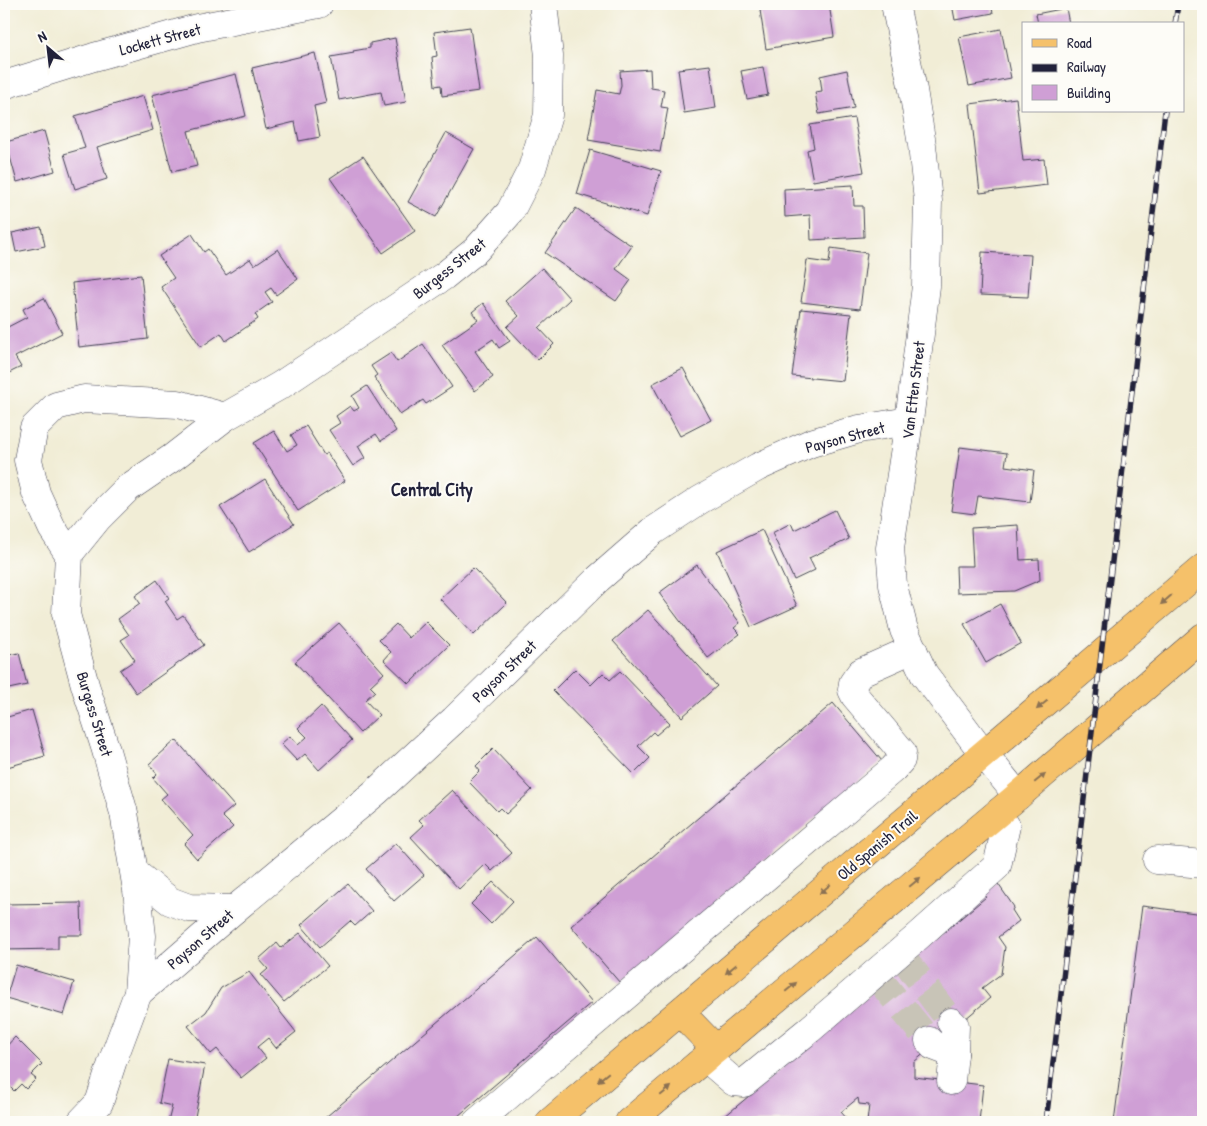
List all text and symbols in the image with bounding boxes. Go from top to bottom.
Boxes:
street label: Lockett Street [117,17,204,60]
north arrow [22,22,72,72]
legend [1022,22,1184,112]
text: N [34,26,50,46]
text: Road [1067,32,1092,53]
text: Railway [1067,56,1106,77]
text: Building [1067,82,1111,103]
street label: Burgess Street [408,232,491,304]
street label: Van Etten Street [896,339,930,440]
street label: Payson Street [803,416,888,458]
district label: Central City [391,477,473,503]
one-way arrow [1160,594,1173,605]
street label: Payson Street [467,634,541,707]
street label: Burgess Street [72,669,118,759]
one-way arrow [1036,699,1049,710]
one-way arrow [1033,772,1046,783]
street label: Old Spanish Trail [832,804,922,885]
one-way arrow [909,876,921,888]
one-way arrow [819,883,831,894]
street label: Payson Street [162,904,238,974]
one-way arrow [725,963,738,974]
one-way arrow [784,981,797,992]
one-way arrow [598,1071,610,1083]
one-way arrow [660,1085,672,1097]

